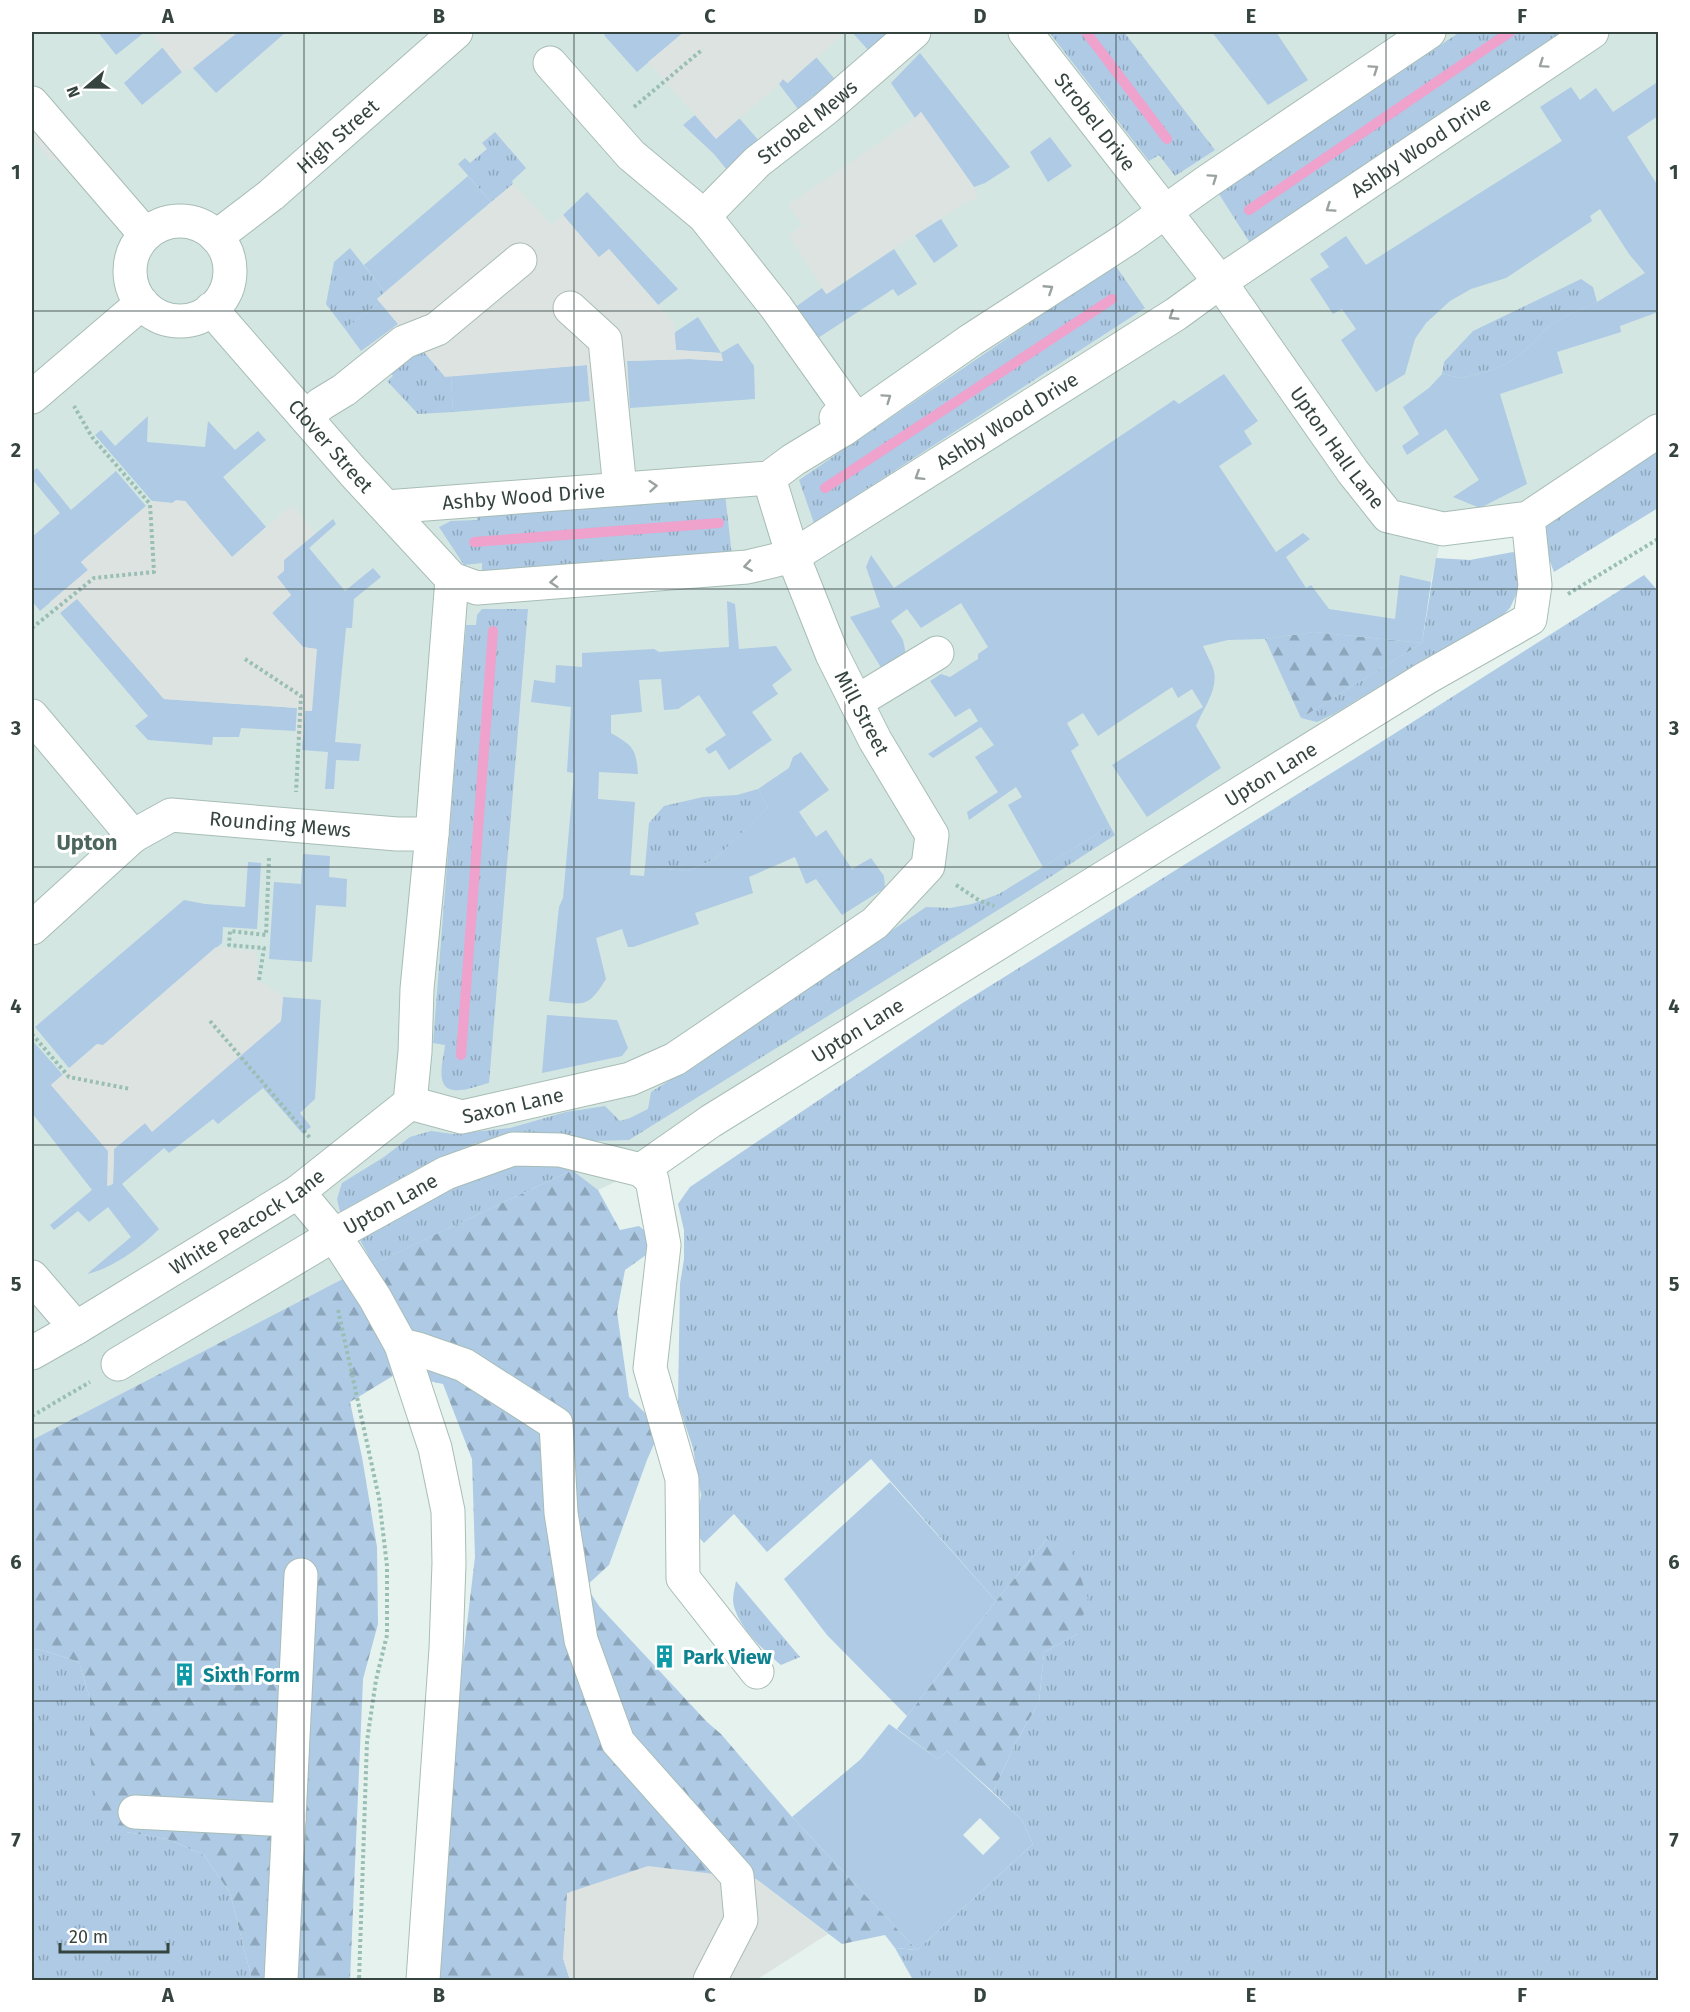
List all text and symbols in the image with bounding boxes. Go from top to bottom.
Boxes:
text: A [161,4,175,28]
text: B [433,4,445,28]
text: C [704,4,716,28]
text: D [973,4,987,28]
text: E [1246,4,1256,28]
text: F [1517,4,1527,28]
north arrow [57,57,117,117]
one-way arrow [1539,57,1550,68]
one-way arrow [1368,65,1379,76]
street label: Strobel Drive [1049,68,1141,176]
street label: Strobel Mews [753,75,862,169]
text: N [63,84,84,100]
street label: Ashby Wood Drive [1346,92,1495,203]
street label: High Street [292,93,384,179]
text: 1 [11,160,21,184]
text: 1 [1669,160,1679,184]
one-way arrow [1206,174,1217,185]
one-way arrow [1325,201,1336,212]
one-way arrow [1043,285,1053,297]
one-way arrow [1168,309,1179,320]
street label: Ashby Wood Drive [932,367,1083,474]
street label: Upton Hall Lane [1285,382,1390,514]
street label: Clover Street [283,394,379,498]
one-way arrow [881,394,892,405]
text: 2 [11,438,21,462]
text: 2 [1669,438,1679,462]
one-way arrow [915,469,925,481]
street label: Ashby Wood Drive [441,478,606,515]
one-way arrow [649,480,658,493]
one-way arrow [744,559,754,572]
one-way arrow [550,575,559,588]
street label: Mill Street [830,667,895,760]
text: 3 [10,716,21,740]
text: 3 [1668,716,1679,740]
street label: Upton Lane [1220,737,1321,812]
street label: Rounding Mews [208,806,352,842]
district label: Upton [56,829,118,856]
street label: Upton Lane [807,993,908,1068]
text: 4 [10,994,22,1018]
text: 4 [1668,994,1680,1018]
street label: Saxon Lane [460,1082,566,1129]
street label: White Peacock Lane [165,1164,329,1280]
street label: Upton Lane [339,1168,442,1240]
text: 5 [11,1272,22,1296]
text: 5 [1669,1272,1680,1296]
text: 6 [10,1550,22,1574]
text: 6 [1668,1550,1680,1574]
building icon: Park View [652,1644,678,1670]
place label: Park View [683,1645,772,1669]
building icon: Sixth Form [172,1662,198,1688]
place label: Sixth Form [203,1663,300,1687]
text: 7 [11,1828,21,1852]
text: 7 [1669,1828,1679,1852]
scale bar [60,1916,168,1954]
text: 20 m [69,1926,108,1948]
text: A [161,1983,175,2007]
text: B [433,1983,445,2007]
text: C [704,1983,716,2007]
text: D [973,1983,987,2007]
text: E [1246,1983,1256,2007]
text: F [1517,1983,1527,2007]

